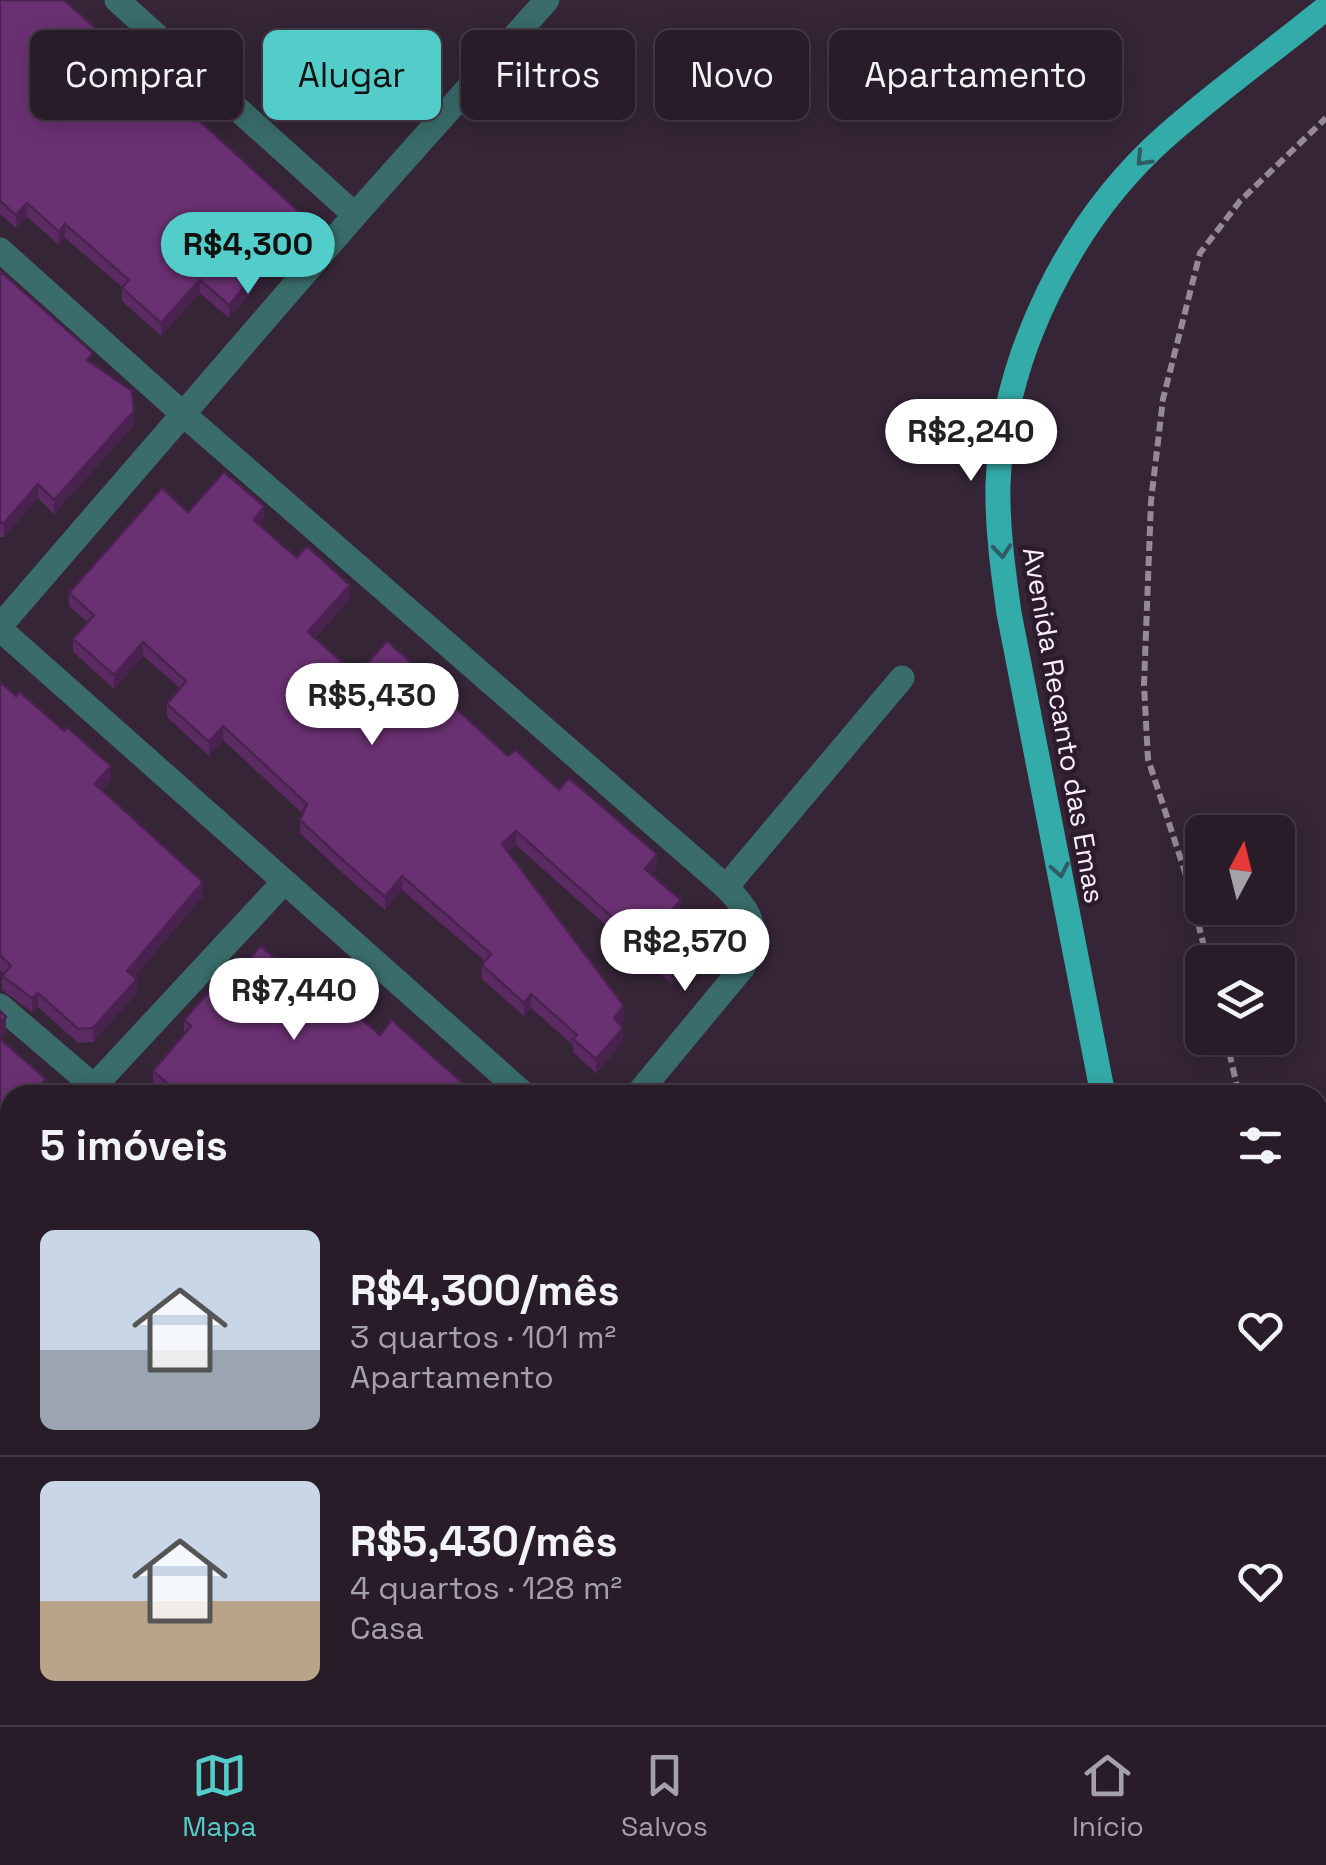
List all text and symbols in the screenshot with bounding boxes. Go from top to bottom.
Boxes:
chip: Comprar [30,30,243,120]
chip: Alugar [263,30,441,120]
chip: Filtros [461,30,635,120]
chip: Novo [655,30,809,120]
chip: Apartamento [829,30,1122,120]
one-way arrow [1137,148,1155,166]
pin: R$4,300 [156,212,340,297]
text: R$4,300 [183,224,313,264]
pin: R$2,240 [879,399,1063,484]
text: R$2,240 [907,411,1035,451]
one-way arrow [990,543,1012,559]
street label: Avenida Recanto das Emas [1015,544,1113,906]
pin: R$5,430 [280,663,464,748]
text: R$5,430 [308,675,436,715]
north arrow [1185,815,1295,925]
map controls [1185,815,1295,1055]
one-way arrow [1048,861,1069,878]
pin: R$2,570 [593,909,777,994]
text: R$2,570 [622,921,748,961]
button: layers [1185,945,1295,1055]
pin: R$7,440 [202,958,386,1043]
text: R$7,440 [231,970,357,1010]
icon: filters [1233,1118,1288,1173]
text: 5 imóveis [40,1119,228,1172]
text: R$4,300/mês [350,1264,619,1317]
icon: home [120,1270,240,1390]
icon: heart [1233,1303,1288,1358]
text: 3 quartos · 101 m² [350,1317,616,1357]
text: Apartamento [350,1357,554,1397]
text: R$5,430/mês [350,1515,617,1568]
icon: home [120,1521,240,1641]
icon: heart [1233,1554,1288,1609]
text: 4 quartos · 128 m² [350,1568,622,1608]
text: Casa [350,1608,424,1648]
tab: Mapa [182,1748,257,1844]
tab: Salvos [621,1748,708,1844]
tab: Início [1072,1748,1144,1844]

